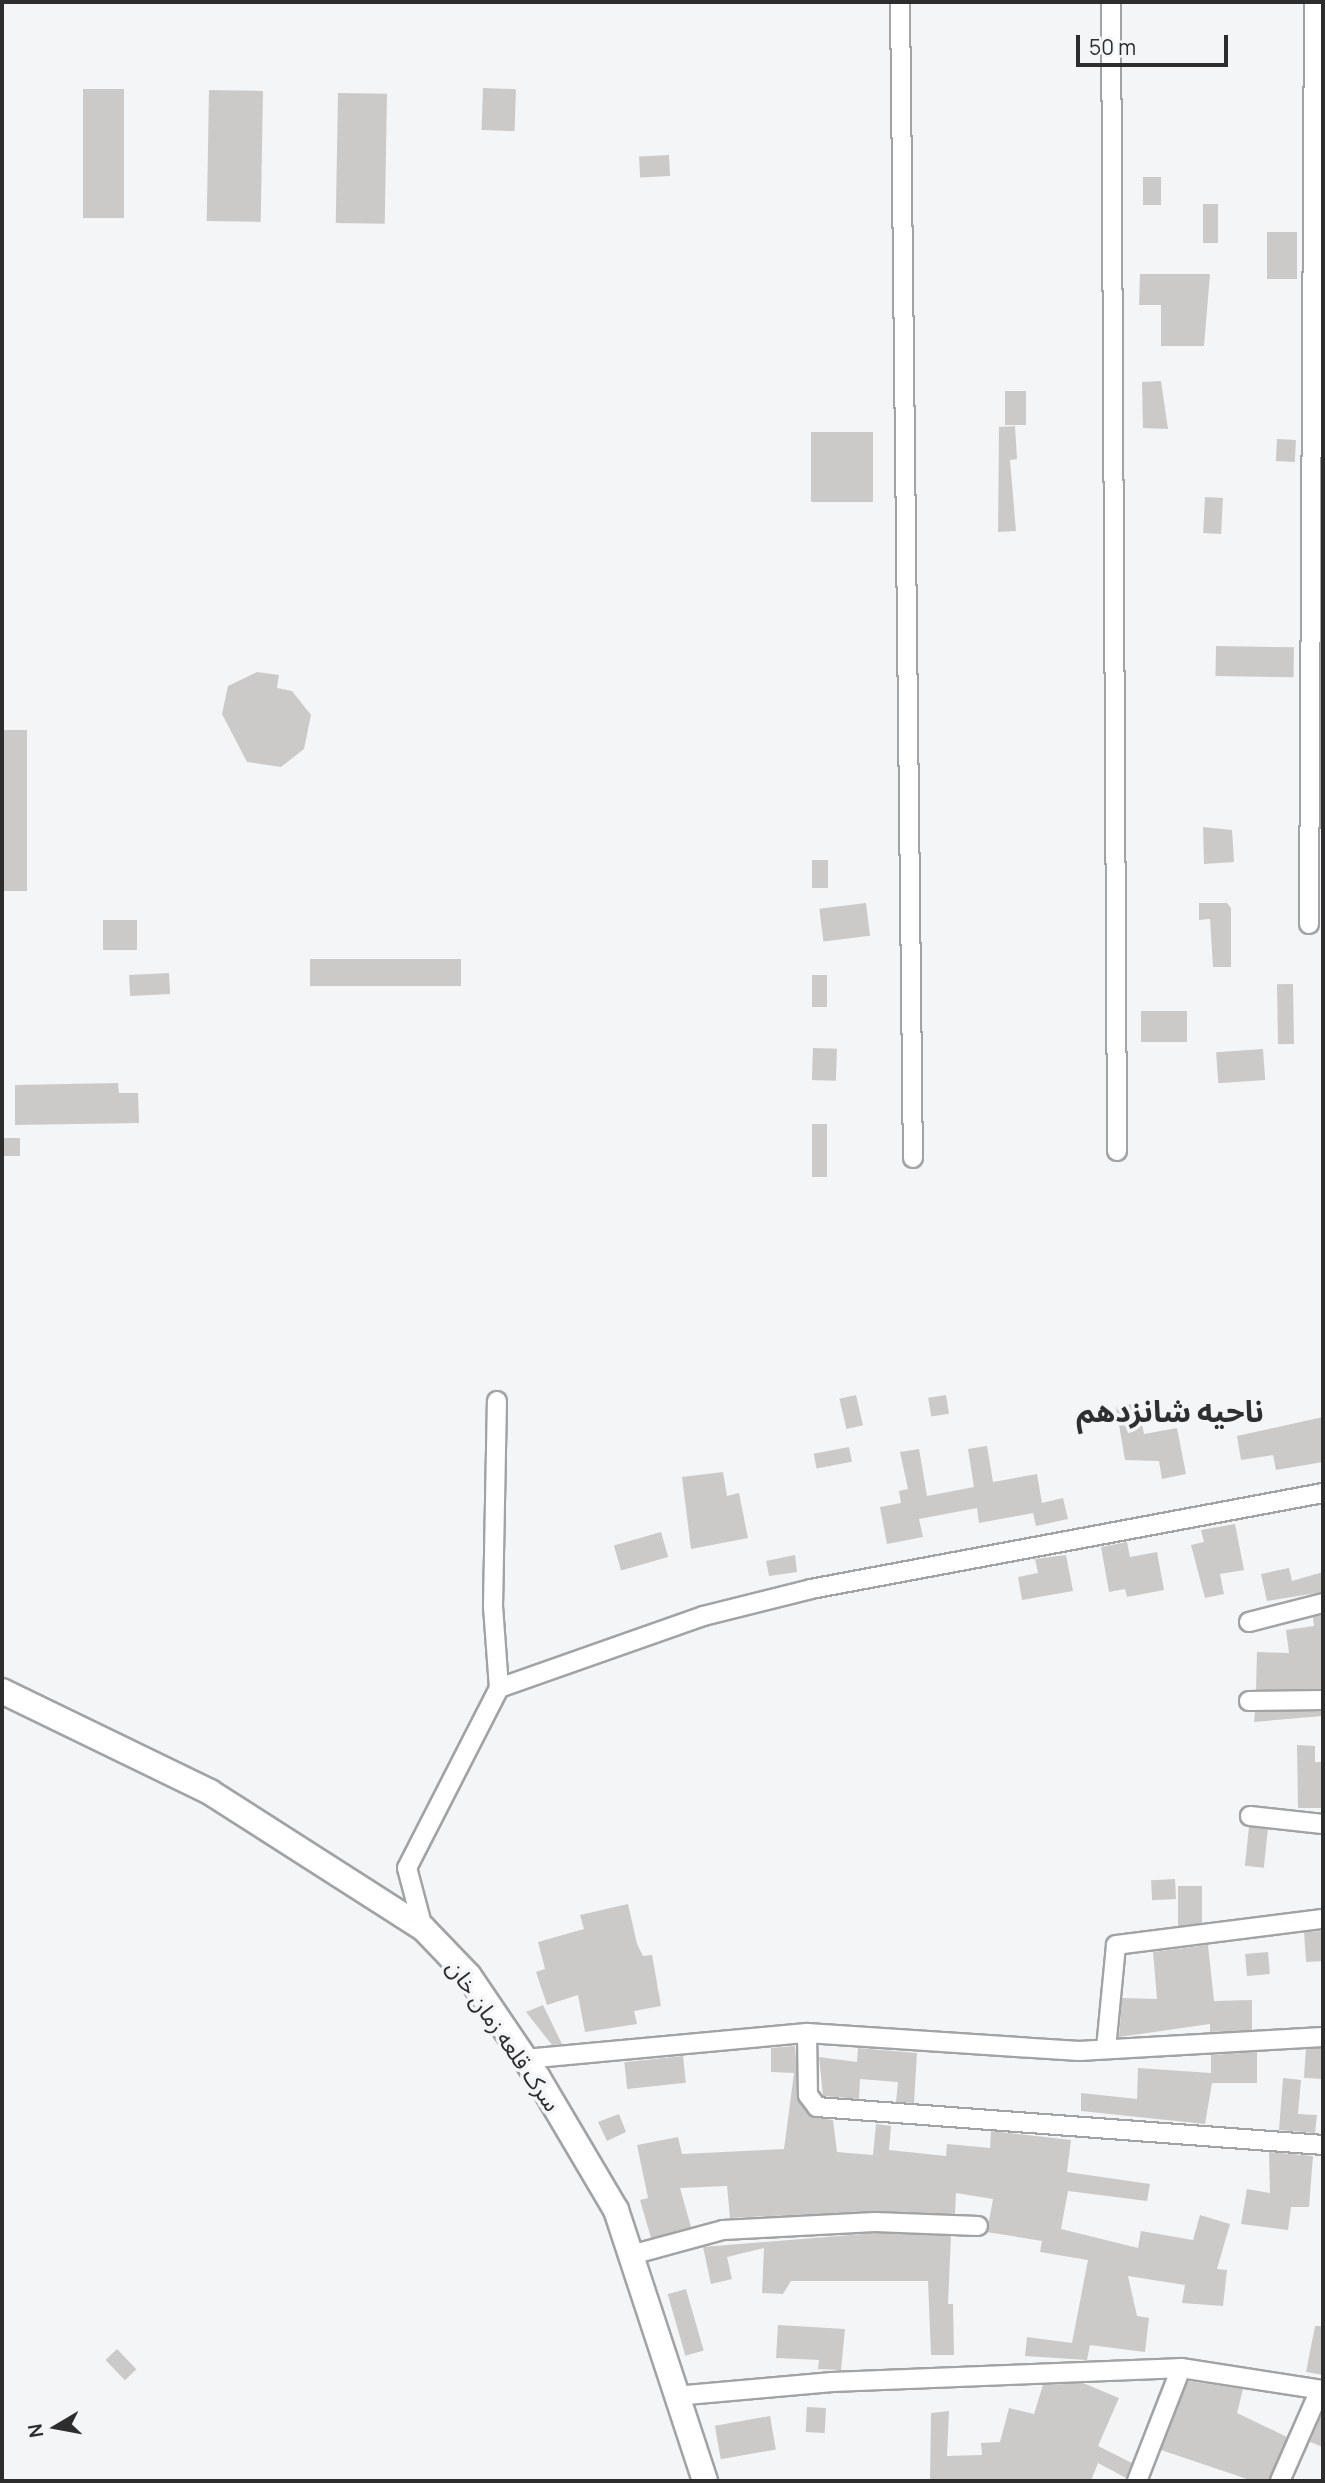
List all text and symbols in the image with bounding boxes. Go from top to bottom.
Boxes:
scale bar [1080,21,1232,65]
text: 50 m [1089,33,1136,61]
district label: ناحیه شانزدهم [1076,1393,1264,1429]
street label: سرک قلعه زمان خان [441,1954,567,2116]
north arrow [21,2392,91,2462]
text: N [21,2422,49,2440]

